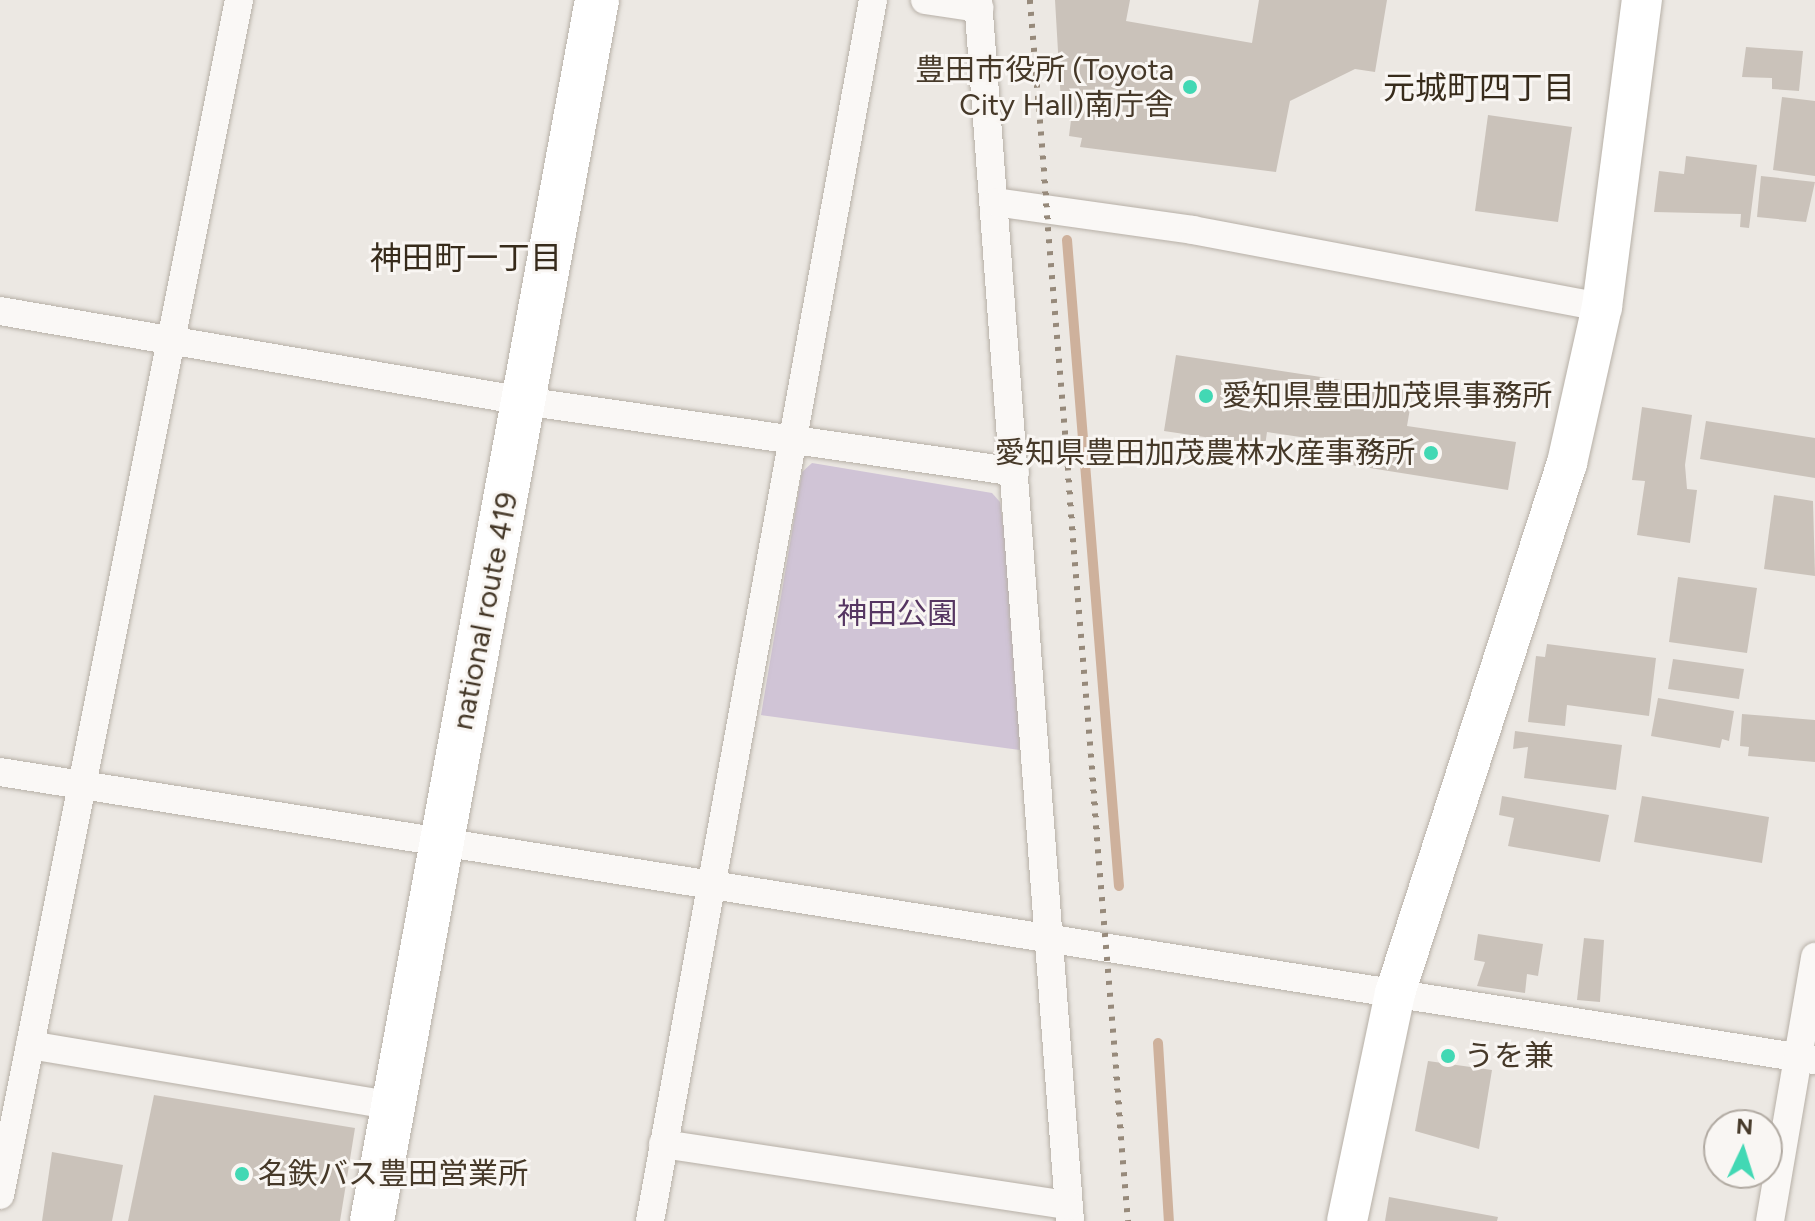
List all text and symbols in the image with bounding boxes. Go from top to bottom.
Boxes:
place label: 豊田市役所 (Toyota City Hall)南庁舎 [915,52,1174,122]
district label: 元城町四丁目 [1383,69,1575,107]
marker: 豊田市役所 (Toyota City Hall)南庁舎 [1181,78,1199,96]
district label: 神田町一丁目 [370,239,562,277]
place label: 愛知県豊田加茂県事務所 [1222,378,1552,414]
marker: 愛知県豊田加茂県事務所 [1197,387,1215,405]
place label: 愛知県豊田加茂農林水産事務所 [995,435,1415,471]
marker: 愛知県豊田加茂農林水産事務所 [1422,444,1440,462]
street label: national route 419 [444,489,526,733]
park label: 神田公園 [837,596,957,632]
place label: うを兼 [1464,1038,1554,1074]
marker: うを兼 [1439,1047,1457,1065]
north arrow [1703,1109,1783,1189]
text: N [1735,1112,1754,1141]
place label: 名鉄バス豊田営業所 [258,1156,528,1192]
marker: 名鉄バス豊田営業所 [233,1165,251,1183]

